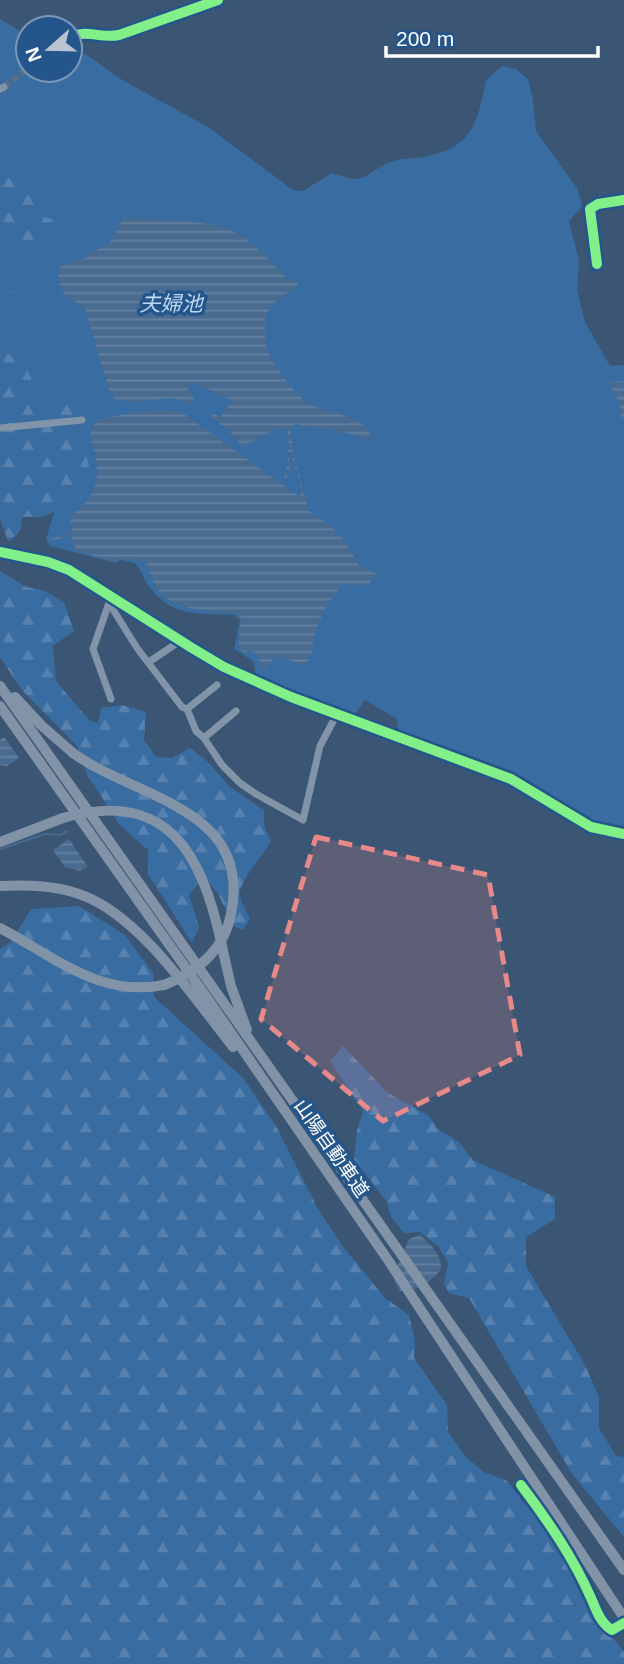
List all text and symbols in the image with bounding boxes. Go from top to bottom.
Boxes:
north arrow [14,14,84,84]
scale bar [386,14,598,58]
text: 200 m [396,27,454,50]
text: N [21,45,46,65]
water label: 夫婦池 [140,292,204,315]
street label: 山陽自動車道 [290,1096,373,1201]

